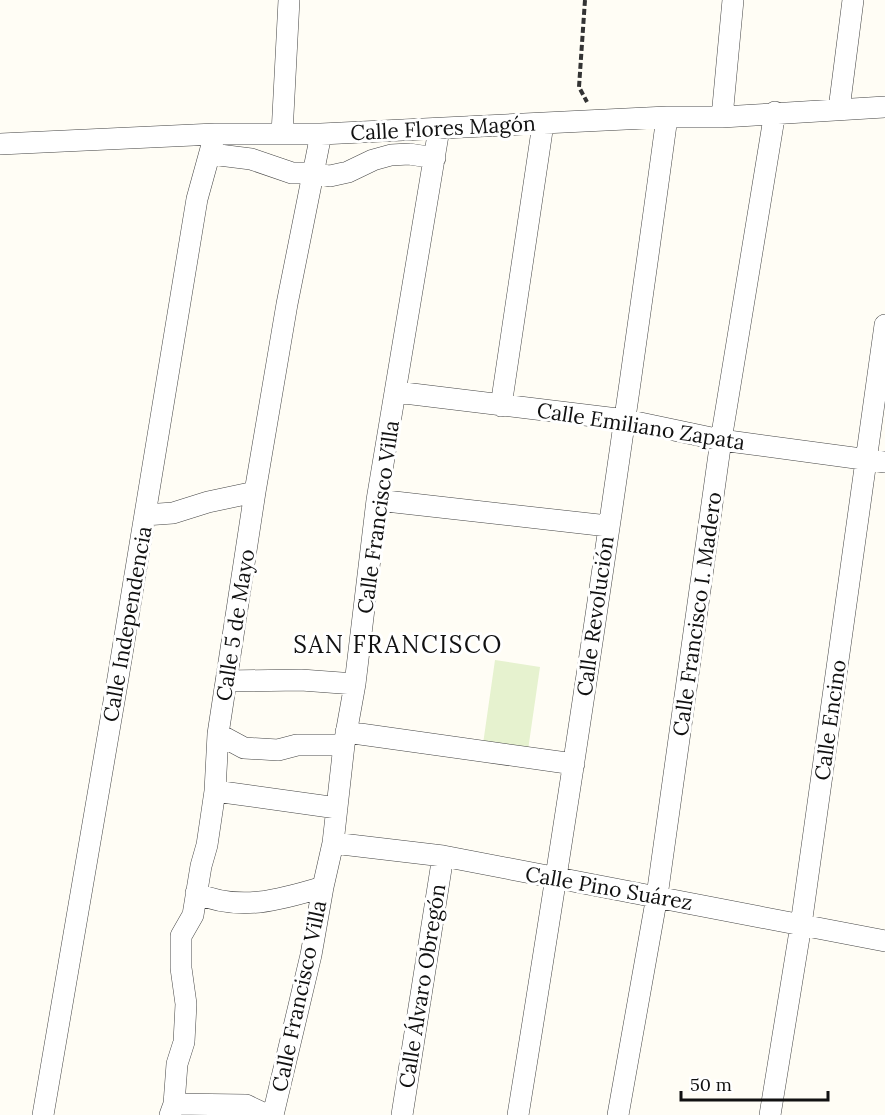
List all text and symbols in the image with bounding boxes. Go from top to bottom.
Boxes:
street label: Calle Flores Magón [350,110,537,146]
street label: Calle Emiliano Zapata [535,396,747,456]
street label: Calle Francisco Villa [351,418,405,615]
street label: Calle Francisco I. Madero [666,490,728,738]
street label: Calle Independencia [96,524,158,724]
street label: Calle Revolución [570,534,620,698]
street label: Calle 5 de Mayo [210,547,260,703]
district label: SAN FRANCISCO [293,629,503,660]
street label: Calle Encino [808,658,852,782]
street label: Calle Pino Suárez [523,860,695,916]
street label: Calle Álvaro Obregón [393,882,452,1090]
street label: Calle Francisco Villa [266,898,332,1094]
scale bar [681,1064,828,1102]
text: 50 m [690,1073,732,1096]

